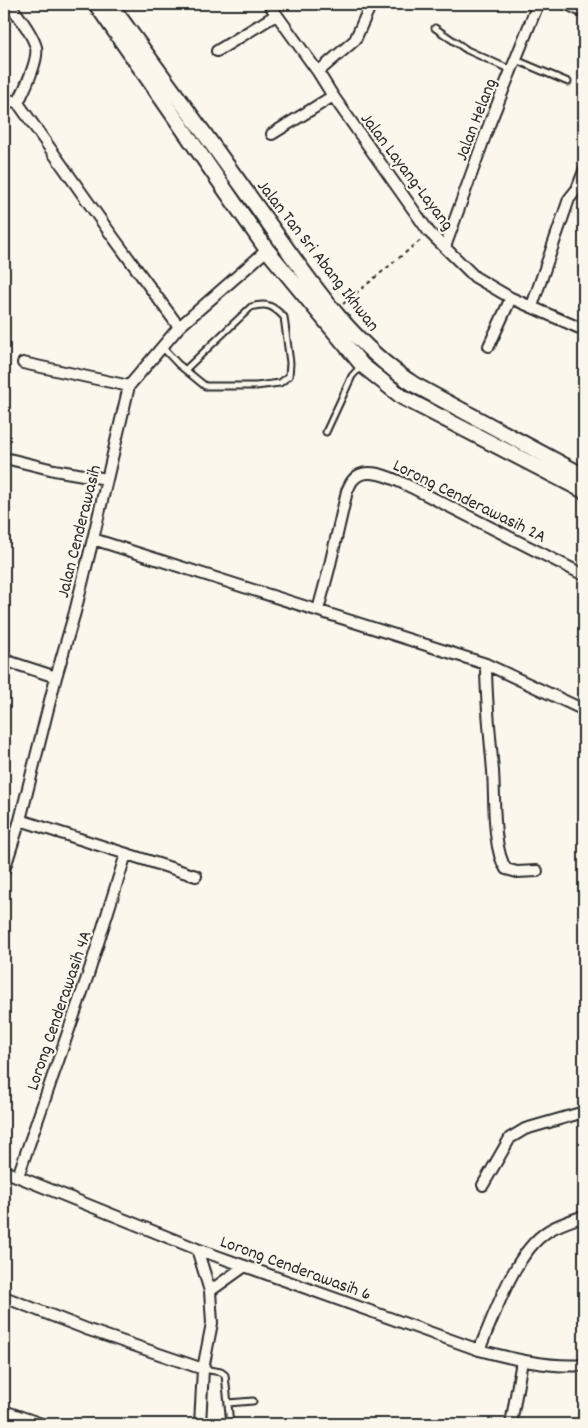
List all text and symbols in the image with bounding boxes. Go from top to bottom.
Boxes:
street label: Jalan Helang [450,75,504,165]
street label: Jalan Layang-Layang [353,108,459,237]
street label: Jalan Tan Sri Abang Ikhwan [250,175,384,338]
street label: Lorong Cenderawasih 2A [388,454,550,550]
street label: Jalan Cenderawasih [52,463,109,601]
street label: Lorong Cenderawasih 4A [21,927,100,1094]
street label: Lorong Cenderawasih 6 [216,1230,374,1308]

